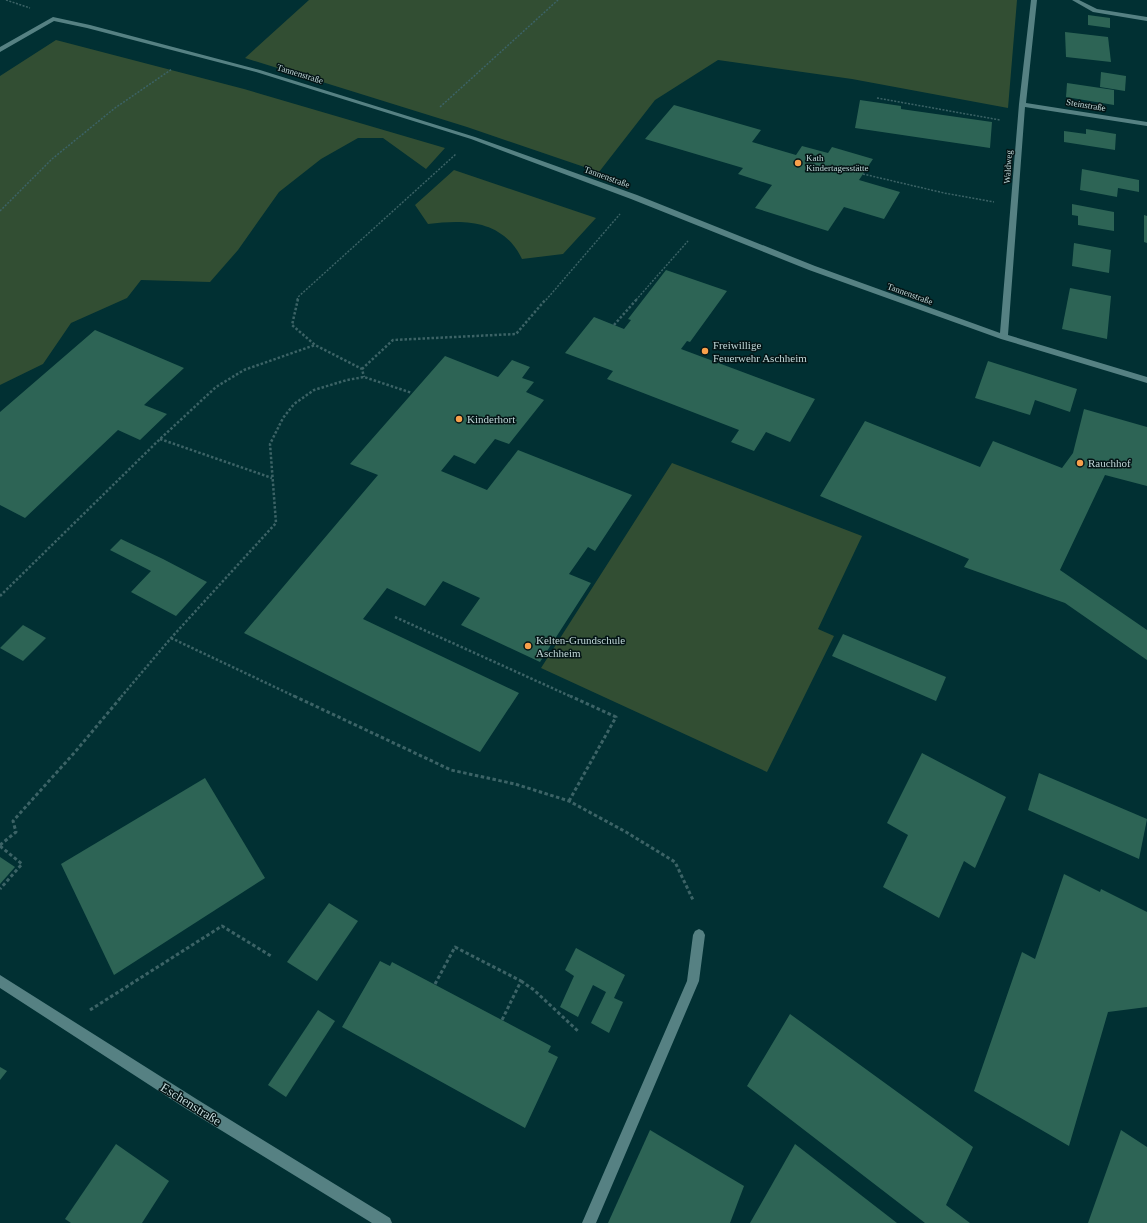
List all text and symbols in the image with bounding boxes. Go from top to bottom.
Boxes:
street label: Tannenstraße [276,62,324,86]
street label: Steinstraße [1065,97,1107,113]
street label: Waldweg [1002,149,1014,184]
place label: Kath Kindertagesstätte [806,153,868,173]
marker: Kath Kindertagesstätte [793,158,803,168]
street label: Tannenstraße [583,164,631,190]
street label: Tannenstraße [886,281,934,307]
place label: Freiwillige Feuerwehr Aschheim [713,339,807,364]
marker: Freiwillige Feuerwehr Aschheim [700,346,710,356]
place label: Kinderhort [467,413,515,425]
marker: Kinderhort [454,414,464,424]
place label: Rauchhof [1088,457,1131,469]
marker: Rauchhof [1075,458,1085,468]
place label: Kelten-Grundschule Aschheim [536,634,625,659]
marker: Kelten-Grundschule Aschheim [523,641,533,651]
street label: Eschenstraße [158,1079,224,1129]

